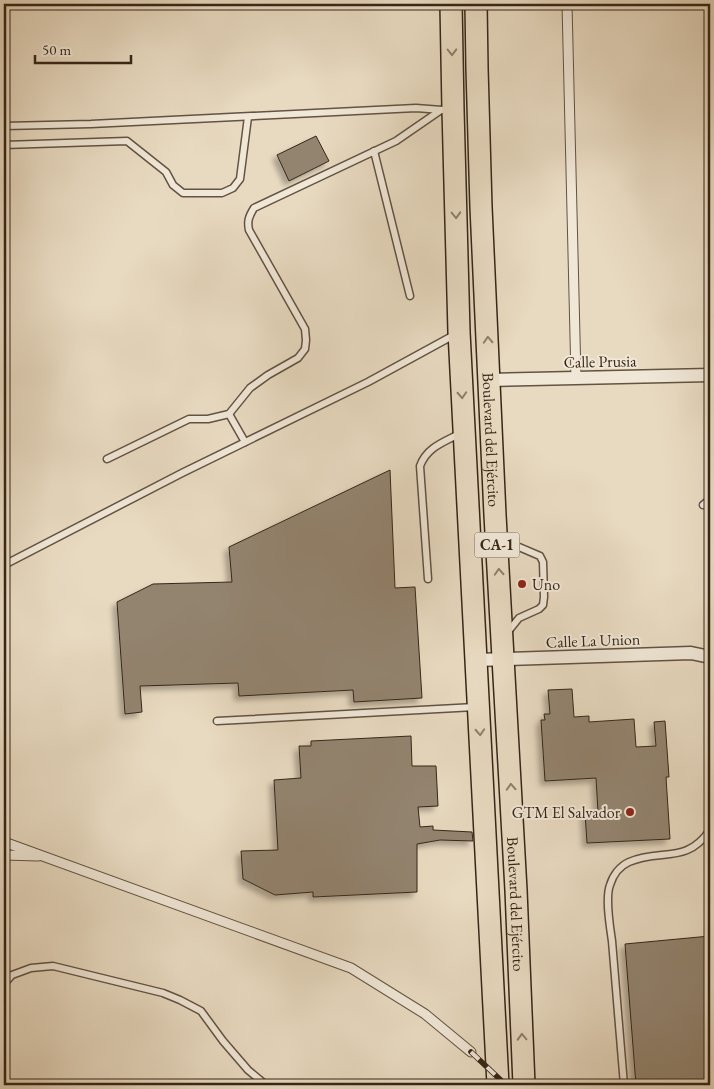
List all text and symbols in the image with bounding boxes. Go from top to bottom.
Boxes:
scale bar [35,32,131,64]
text: 50 m [42,40,71,59]
one-way arrow [446,49,457,57]
one-way arrow [450,211,461,219]
one-way arrow [482,336,493,344]
street label: Calle Prusia [563,350,637,373]
street label: Boulevard del Ejército [478,372,505,508]
one-way arrow [457,391,468,399]
road number: CA-1 [474,532,520,558]
one-way arrow [493,568,504,576]
place label: Uno [532,574,560,595]
marker: Uno [516,578,528,590]
street label: Calle La Union [546,628,641,653]
one-way arrow [474,728,485,736]
one-way arrow [505,783,516,791]
place label: GTM El Salvador [512,802,621,823]
marker: GTM El Salvador [624,806,636,818]
street label: Boulevard del Ejército [502,836,529,972]
one-way arrow [516,1032,527,1040]

